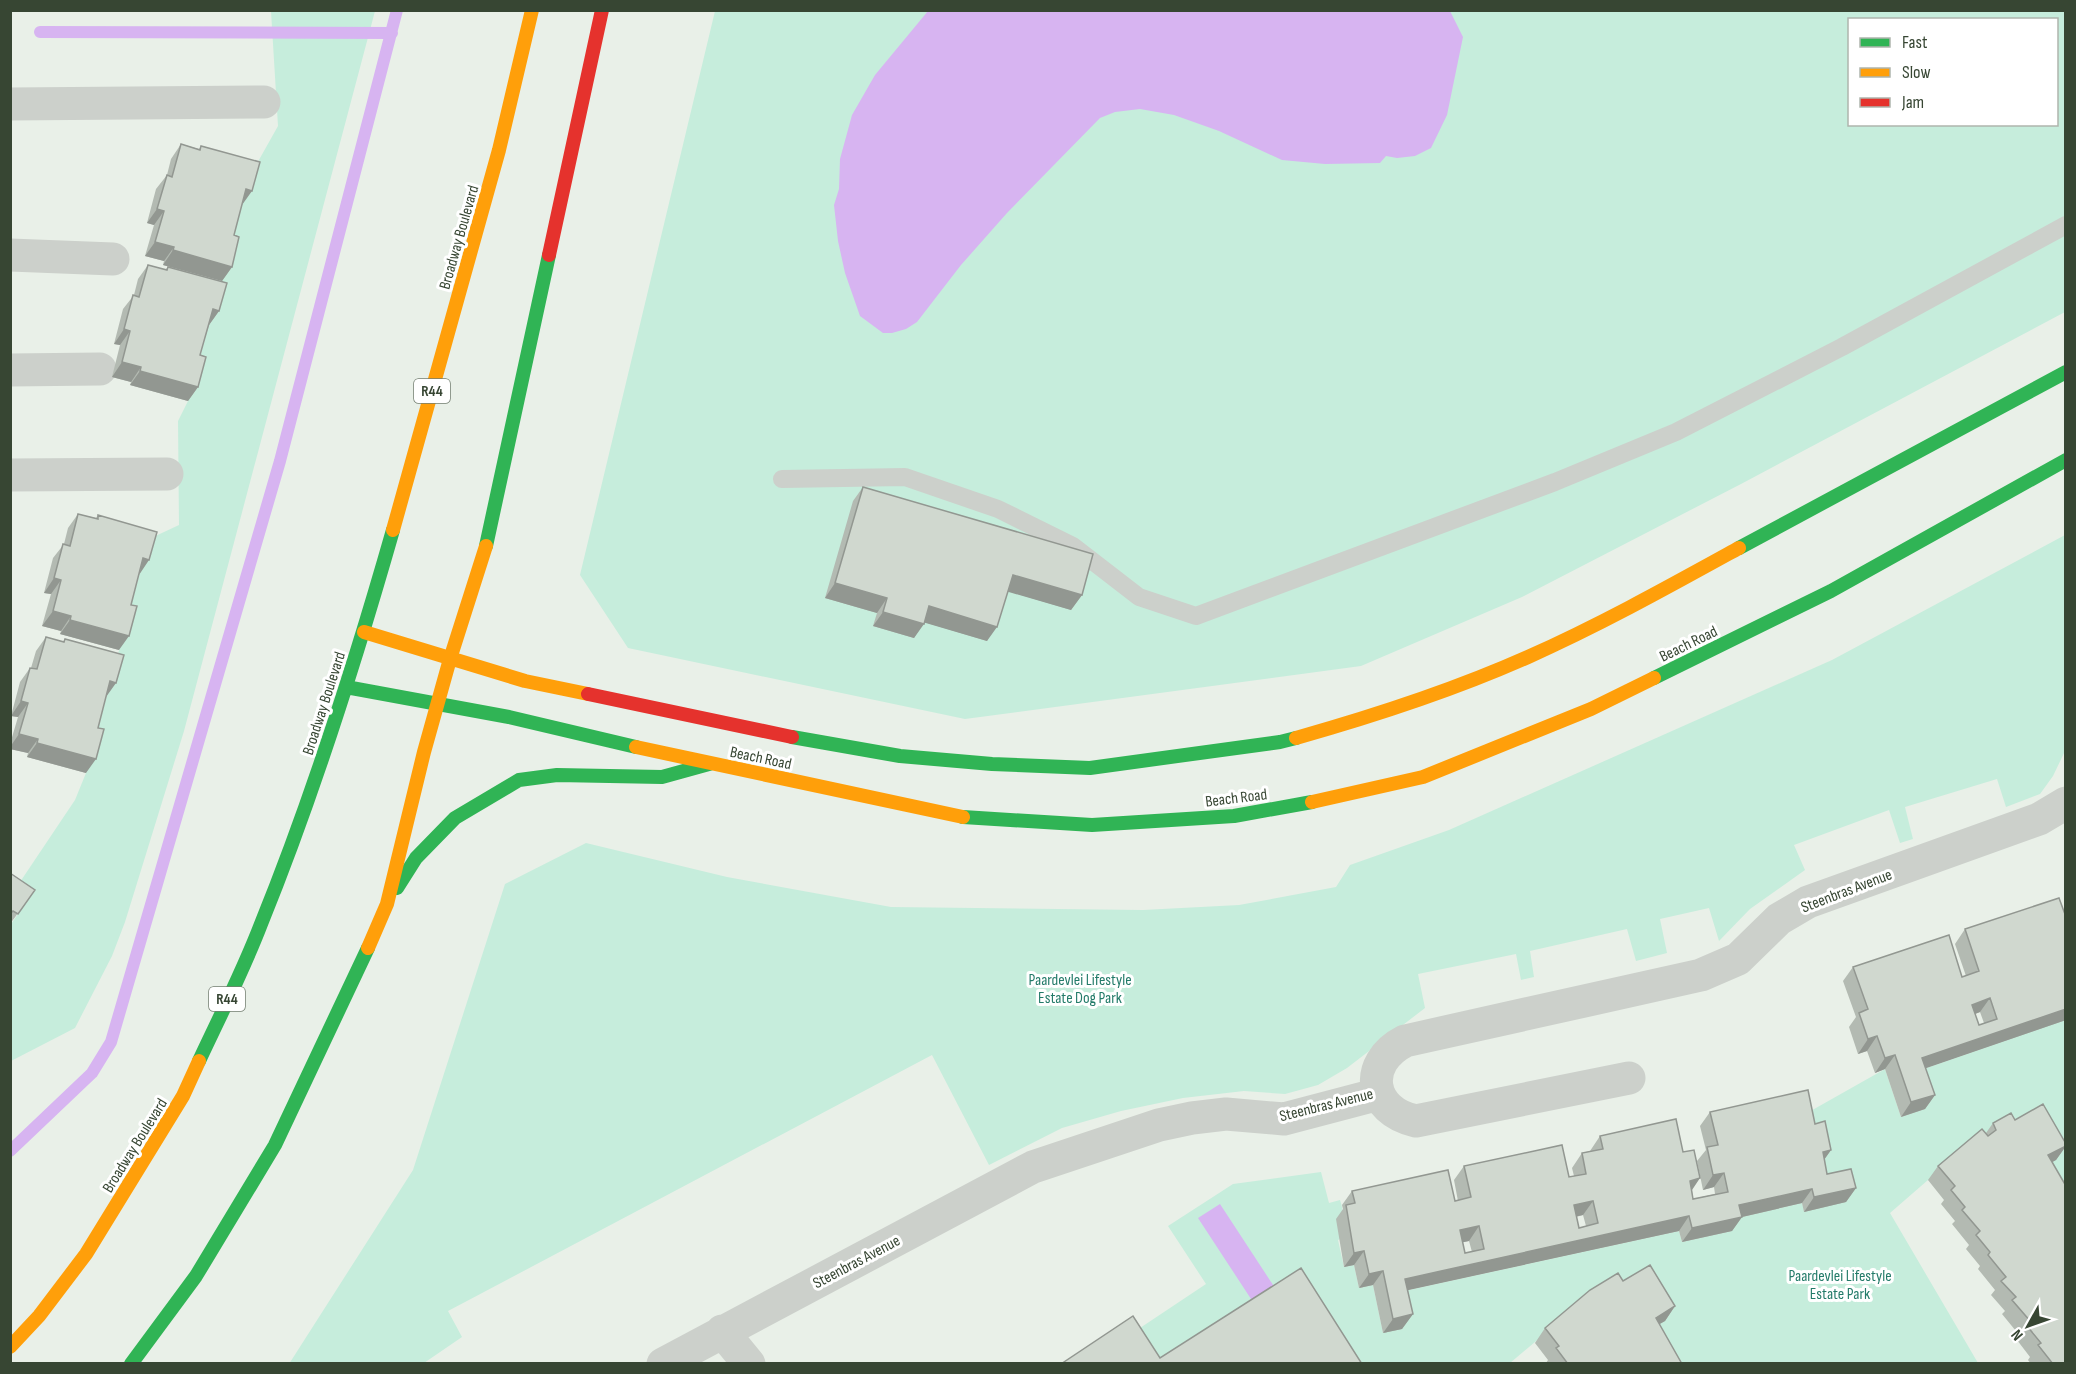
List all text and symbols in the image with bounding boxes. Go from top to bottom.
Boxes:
legend [1848,18,2058,126]
text: Fast [1902,32,1928,53]
text: Slow [1902,62,1931,83]
text: Jam [1901,92,1924,113]
street label: Broadway Boulevard [436,183,483,292]
road number: R44 [414,379,450,403]
street label: Beach Road [1657,622,1721,667]
street label: Broadway Boulevard [299,649,350,757]
street label: Beach Road [728,743,793,774]
street label: Beach Road [1204,785,1268,812]
street label: Steenbras Avenue [1798,865,1895,917]
park label: Paardevlei Lifestyle Estate Dog Park [1028,971,1132,1008]
road number: R44 [209,987,245,1011]
street label: Steenbras Avenue [1278,1085,1375,1126]
street label: Broadway Boulevard [99,1095,172,1196]
street label: Steenbras Avenue [810,1231,903,1293]
park label: Paardevlei Lifestyle Estate Park [1788,1267,1892,1304]
north arrow [1998,1296,2058,1356]
text: N [2008,1325,2028,1344]

